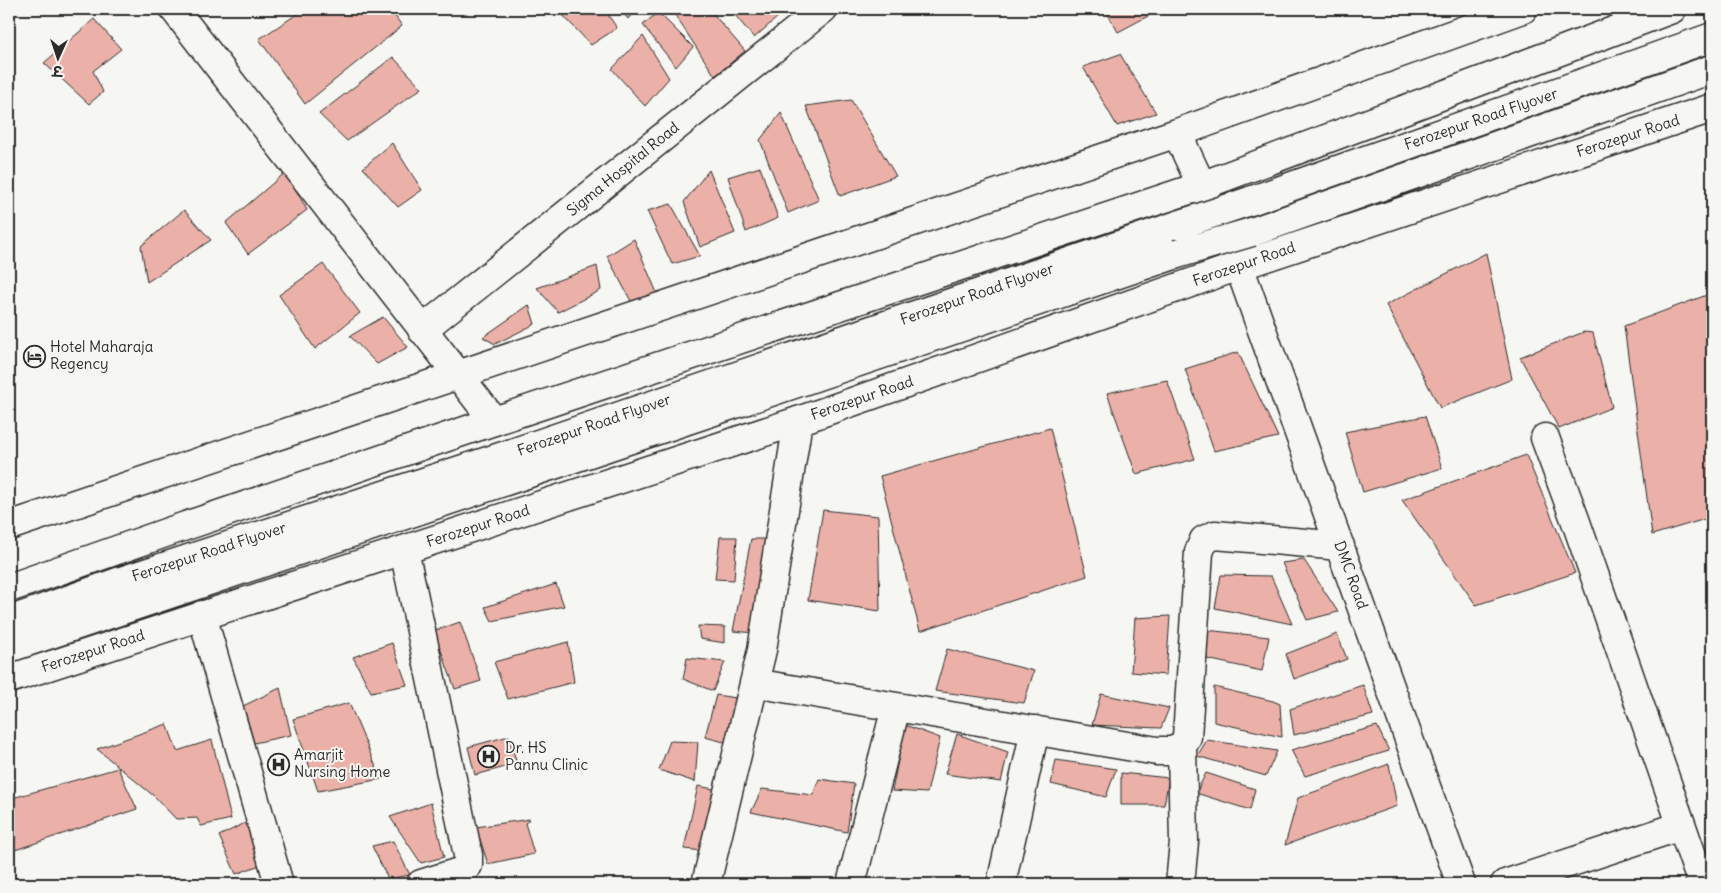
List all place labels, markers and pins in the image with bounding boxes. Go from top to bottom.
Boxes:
place label: Hotel Maharaja Regency [50,337,154,373]
hotel icon: Hotel Maharaja Regency [22,344,46,368]
place label: Dr. HS Pannu Clinic [505,738,588,774]
place label: Amarjit Nursing Home [294,745,390,781]
hospital icon: Dr. HS Pannu Clinic [477,745,501,769]
hospital icon: Amarjit Nursing Home [266,752,290,776]

